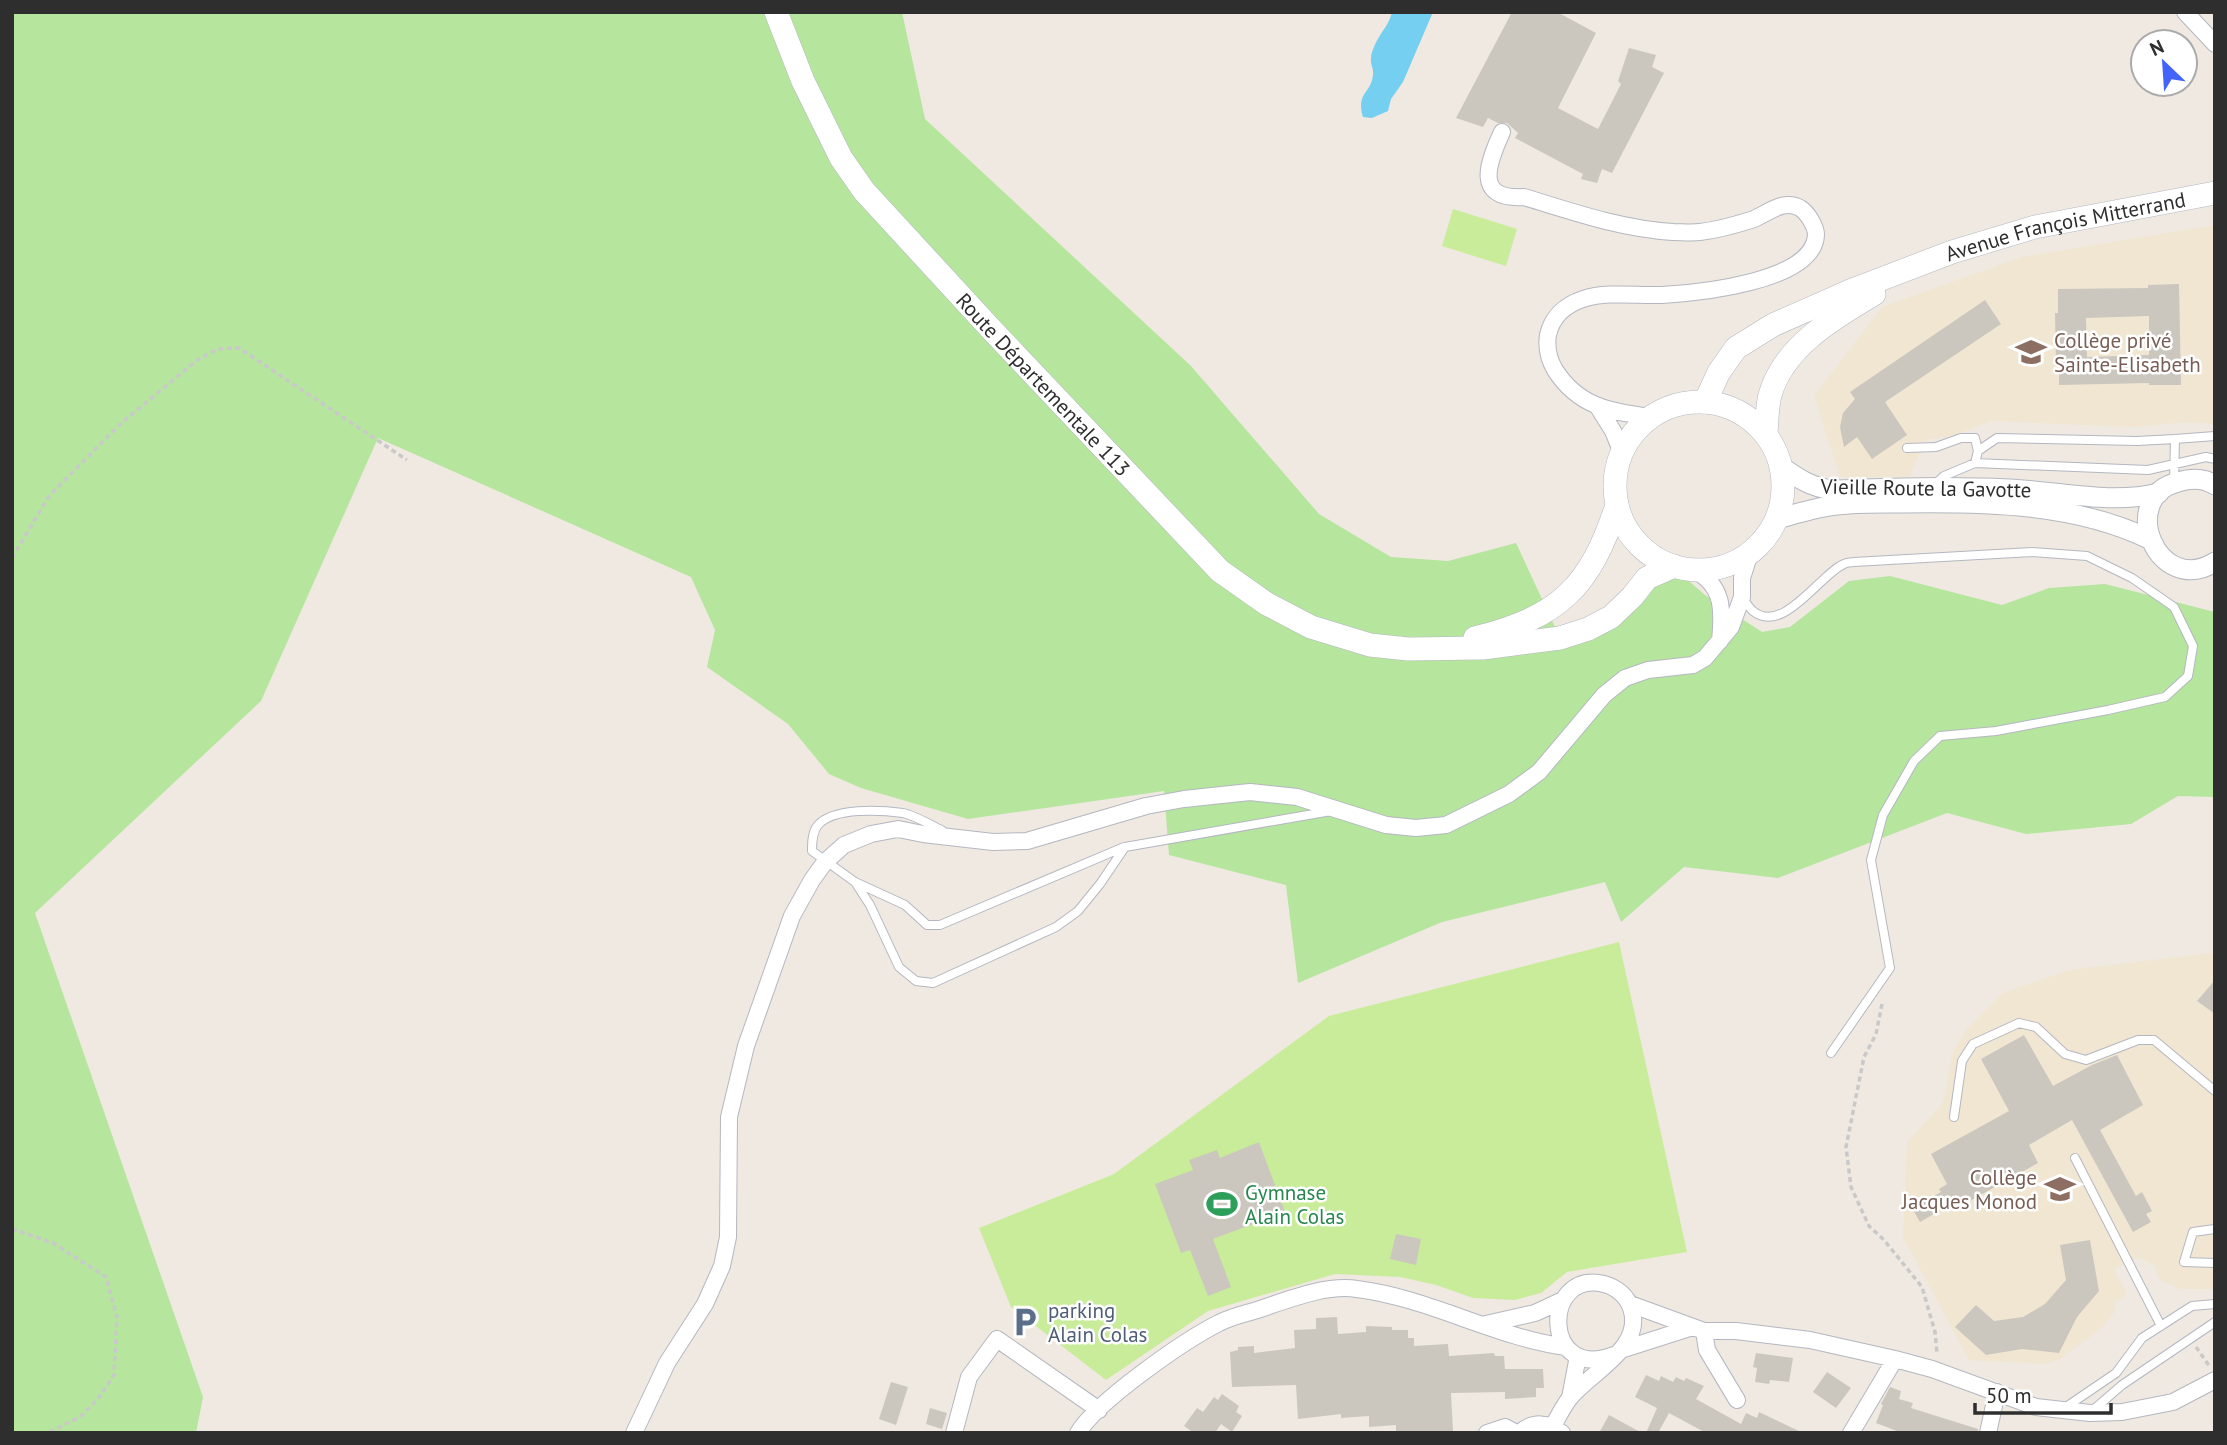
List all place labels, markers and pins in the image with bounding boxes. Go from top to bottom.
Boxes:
place label: Collège privé Sainte-Elisabeth [2054,327,2201,378]
school or university icon: Collège privé Sainte-Elisabeth [2014,335,2048,369]
place label: Collège Jacques Monod [1901,1164,2037,1215]
school or university icon: Collège Jacques Monod [2043,1172,2077,1206]
place label: Gymnase Alain Colas [1245,1179,1344,1230]
sports icon: Gymnase Alain Colas [1205,1187,1239,1221]
place label: parking Alain Colas [1048,1297,1147,1348]
parking icon: parking Alain Colas [1008,1305,1042,1339]

